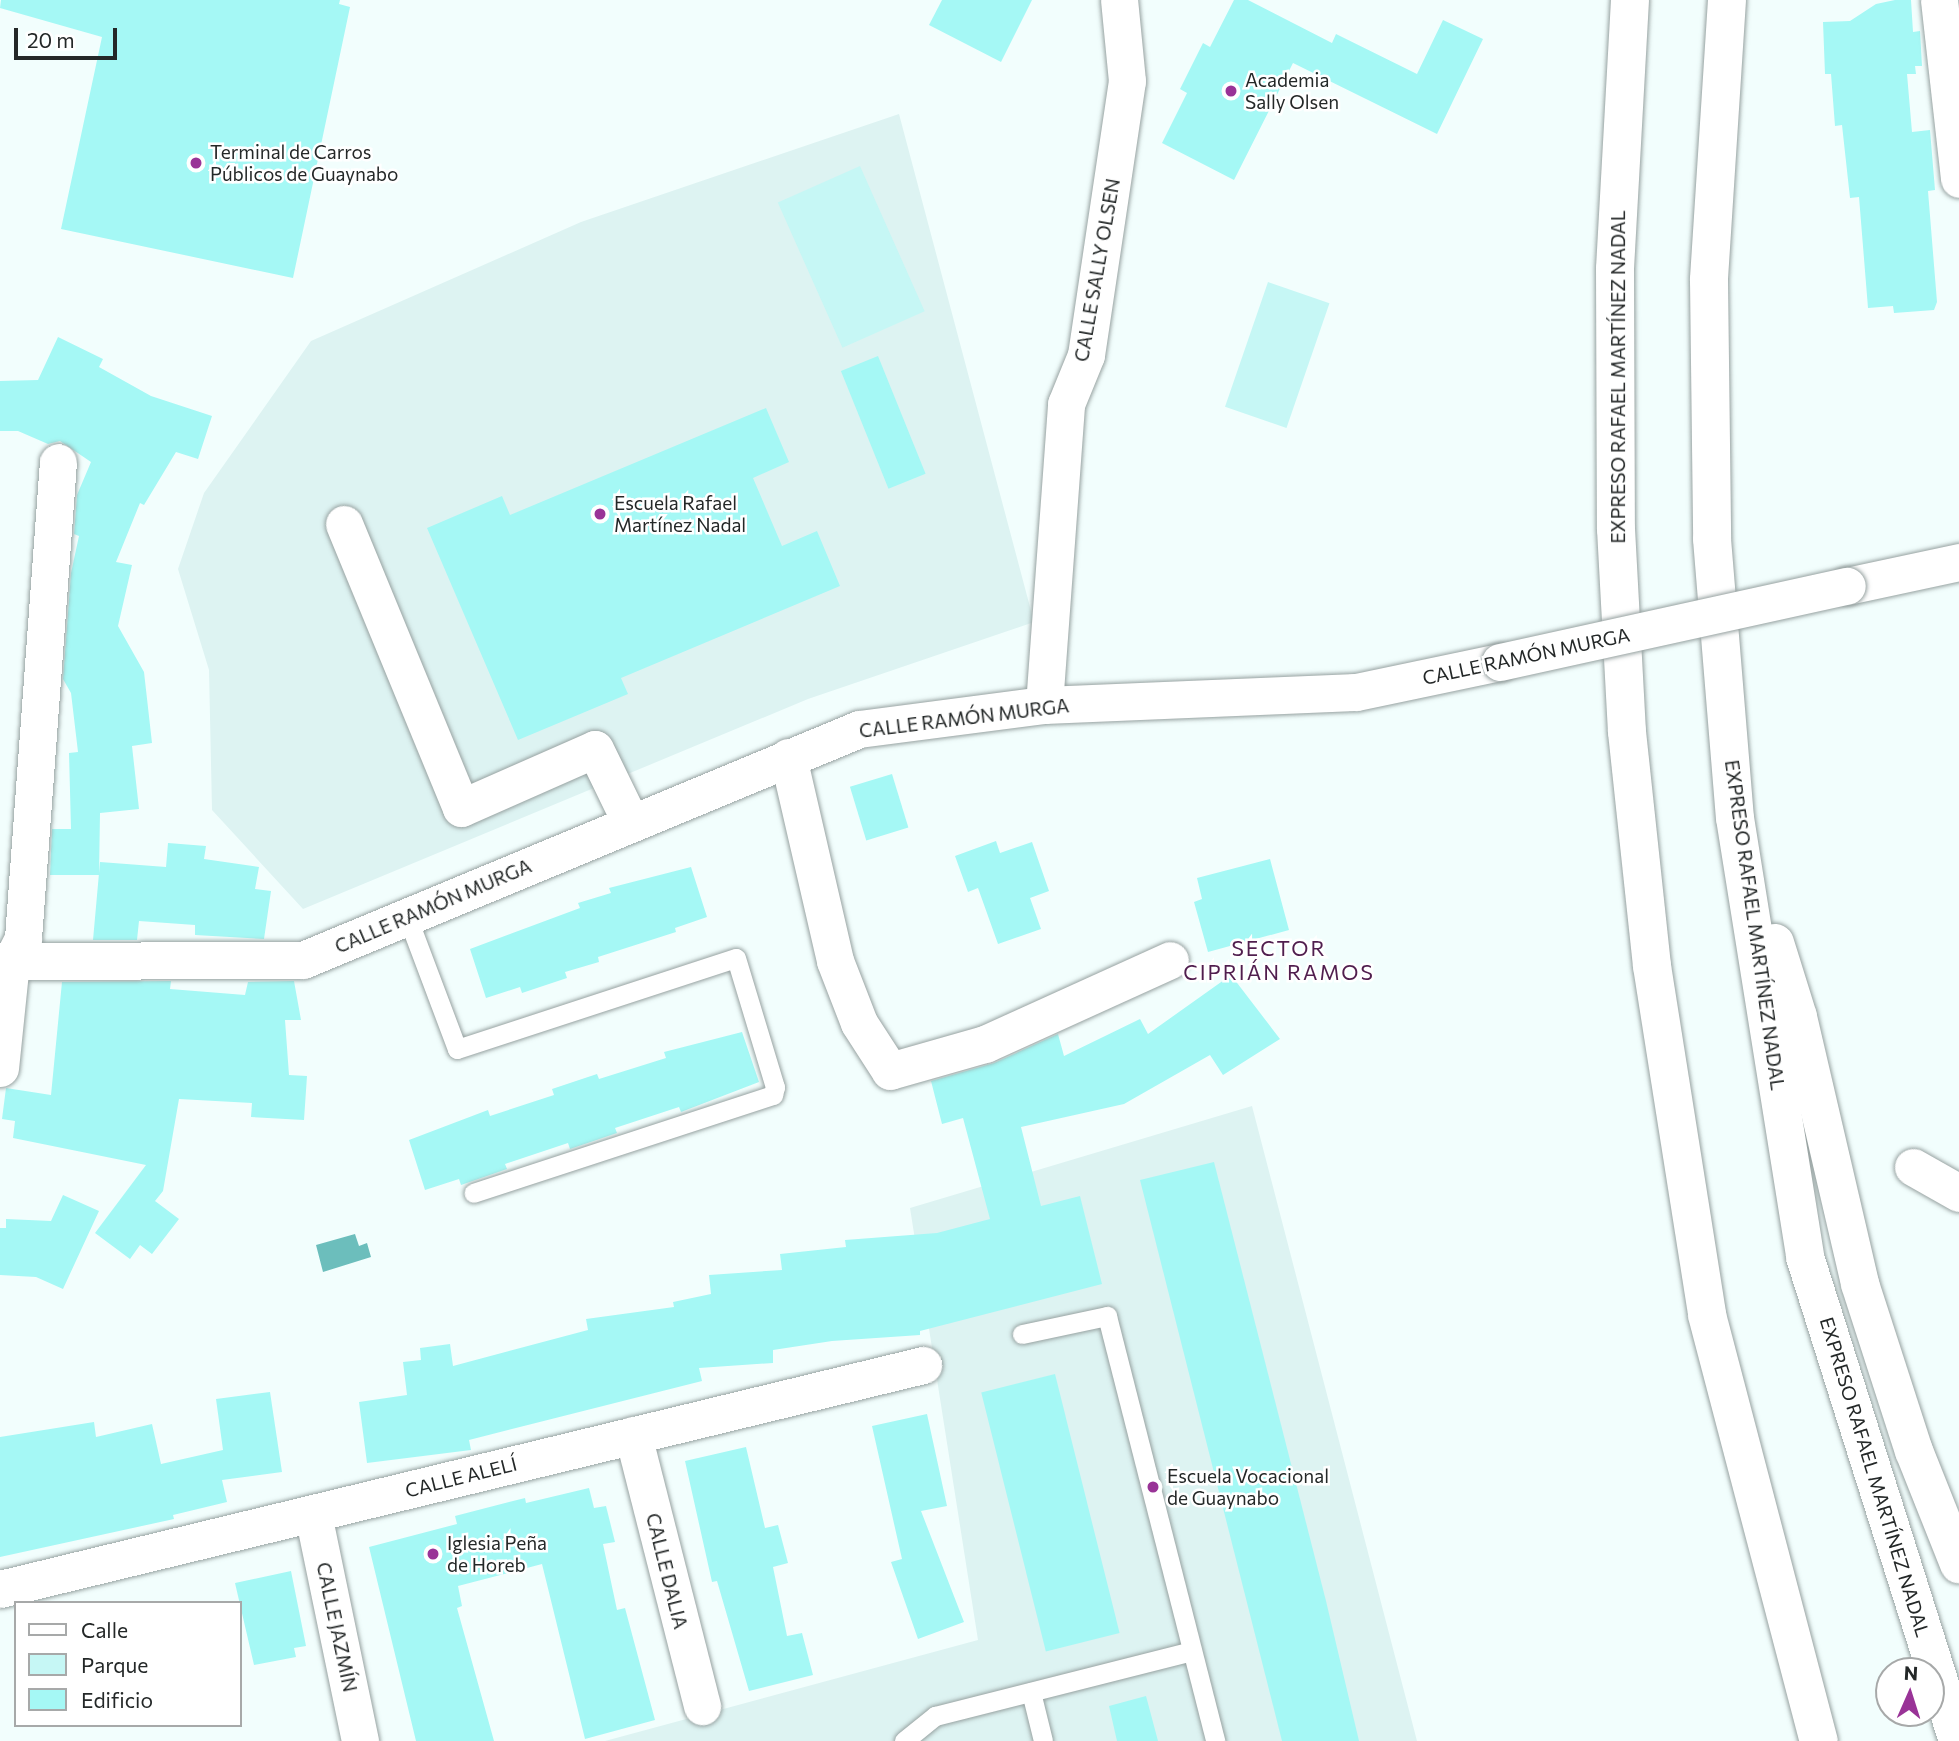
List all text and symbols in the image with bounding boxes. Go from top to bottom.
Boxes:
scale bar [18,14,121,58]
text: 20 m [27,27,75,52]
place label: Academia Sally Olsen [1245,69,1339,113]
marker: Academia Sally Olsen [1223,83,1239,99]
place label: Terminal de Carros Públicos de Guaynabo [210,141,398,185]
marker: Terminal de Carros Públicos de Guaynabo [188,155,204,171]
street label: CALLE SALLY OLSEN [1070,176,1124,364]
street label: EXPRESO RAFAEL MARTÍNEZ NADAL [1607,210,1629,544]
place label: Escuela Rafael Martínez Nadal [614,492,746,536]
marker: Escuela Rafael Martínez Nadal [592,506,608,522]
street label: CALLE RAMÓN MURGA [1420,623,1632,689]
street label: CALLE RAMÓN MURGA [858,694,1070,742]
street label: EXPRESO RAFAEL MARTÍNEZ NADAL [1721,758,1789,1092]
street label: CALLE RAMÓN MURGA [331,854,535,958]
district label: SECTOR CIPRIÁN RAMOS [1185,935,1373,985]
street label: EXPRESO RAFAEL MARTÍNEZ NADAL [1815,1314,1935,1640]
street label: CALLE ALELÍ [403,1452,519,1502]
place label: Escuela Vocacional de Guaynabo [1167,1465,1329,1509]
marker: Escuela Vocacional de Guaynabo [1145,1479,1161,1495]
street label: CALLE DALIA [642,1511,692,1631]
place label: Iglesia Peña de Horeb [447,1532,547,1576]
marker: Iglesia Peña de Horeb [425,1546,441,1562]
street label: CALLE JAZMÍN [312,1560,362,1694]
legend [14,1601,242,1727]
text: Calle [81,1617,128,1642]
text: Parque [81,1652,148,1677]
north arrow [1875,1657,1945,1727]
text: N [1903,1661,1919,1684]
text: Edificio [81,1687,153,1712]

